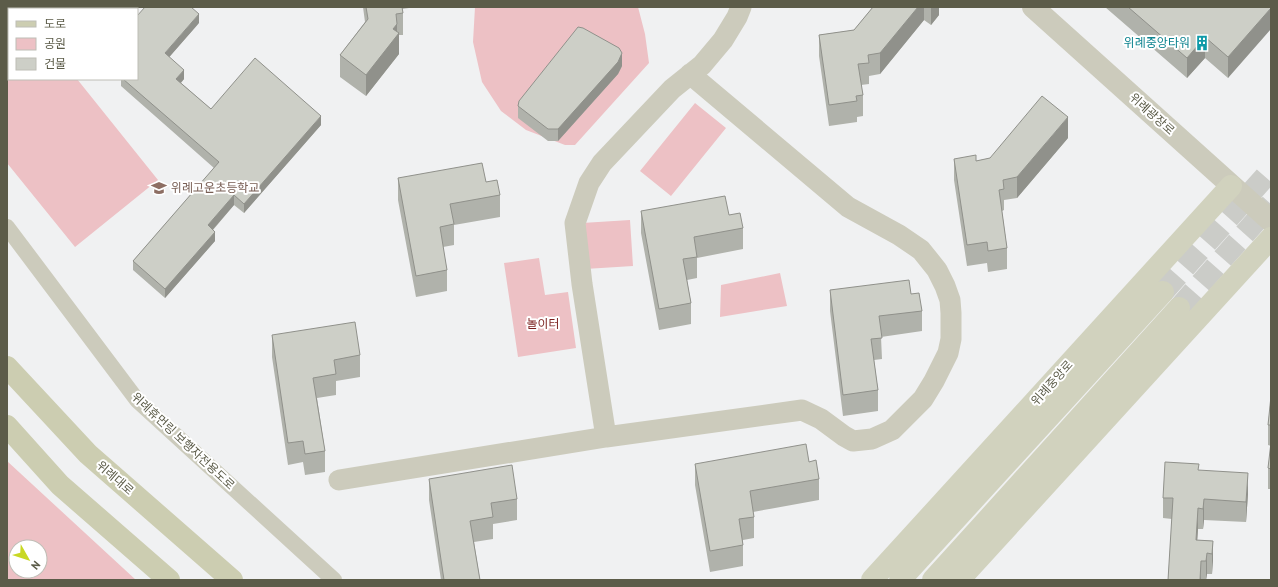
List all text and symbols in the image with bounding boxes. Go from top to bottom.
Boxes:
legend [8,8,138,80]
text: 도로 [44,16,66,31]
building icon: 위례중앙타워 [1193,34,1211,52]
place label: 위례중앙타워 [1124,35,1190,50]
text: 공원 [44,36,66,51]
text: 건물 [44,56,66,71]
street label: 위례광장로 [1127,90,1178,138]
school or university icon: 위례고운초등학교 [150,179,168,197]
place label: 위례고운초등학교 [171,180,259,195]
park label: 놀이터 [526,316,560,331]
street label: 위례중앙로 [1028,357,1076,408]
street label: 위례휴먼링 보행자전용도로 [129,389,238,492]
street label: 위례대로 [94,457,137,498]
north arrow [8,539,48,579]
text: N [28,558,43,573]

